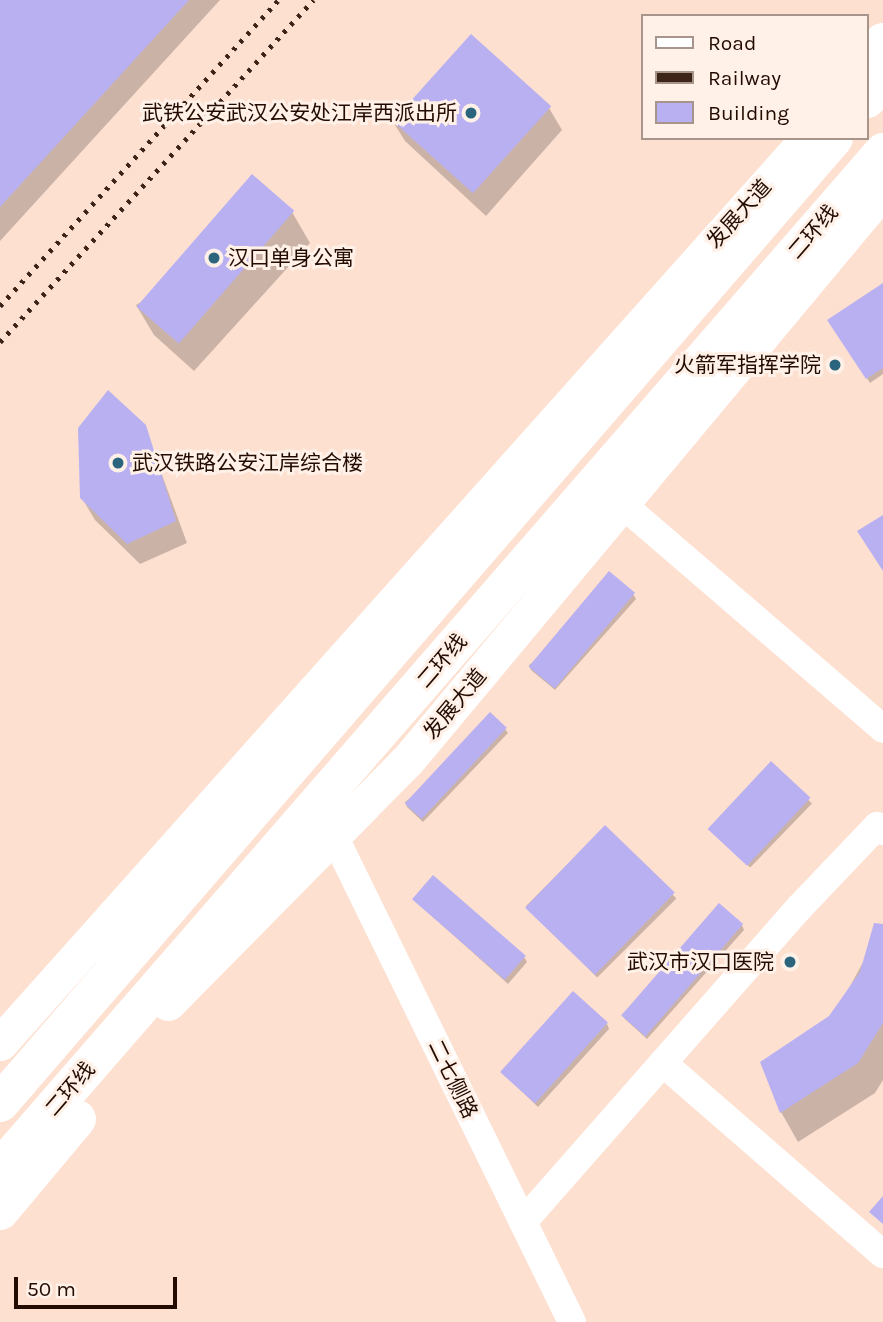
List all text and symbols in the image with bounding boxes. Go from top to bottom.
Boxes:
legend [642,14,869,140]
text: Road [708,31,756,55]
text: Railway [708,66,781,90]
place label: 武铁公安武汉公安处江岸西派出所 [142,100,457,126]
text: Building [708,101,789,125]
marker: 武铁公安武汉公安处江岸西派出所 [463,105,479,121]
street label: 发展大道 [702,174,776,254]
street label: 二环线 [783,200,843,264]
place label: 汉口单身公寓 [228,245,354,271]
marker: 汉口单身公寓 [206,250,222,266]
place label: 火箭军指挥学院 [674,352,821,378]
marker: 火箭军指挥学院 [827,357,843,373]
place label: 武汉铁路公安江岸综合楼 [132,450,363,476]
marker: 武汉铁路公安江岸综合楼 [110,455,126,471]
street label: 二环线 [412,629,472,693]
street label: 发展大道 [418,664,492,744]
place label: 武汉市汉口医院 [627,949,774,975]
marker: 武汉市汉口医院 [780,952,800,972]
street label: 二七侧路 [423,1036,483,1122]
street label: 二环线 [40,1057,100,1121]
scale bar [18,1262,180,1306]
text: 50 m [27,1277,76,1301]

